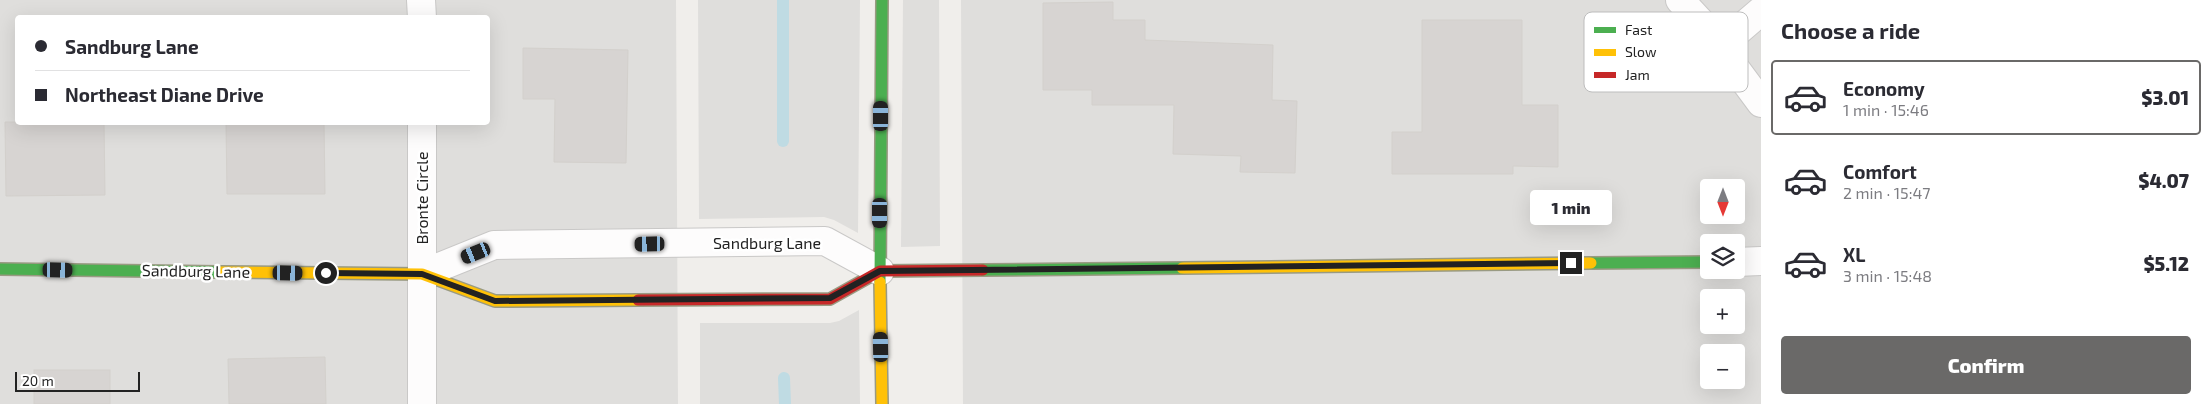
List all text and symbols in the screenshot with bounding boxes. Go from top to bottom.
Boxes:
legend [1584,12,1748,92]
text: Choose a ride [1781,17,1920,43]
text: Fast [1625,21,1652,38]
text: Sandburg Lane [65,35,199,58]
text: Slow [1625,43,1657,60]
text: Jam [1625,66,1650,83]
icon: car [1783,75,1828,120]
text: Economy [1843,77,1925,100]
text: Northeast Diane Drive [65,83,264,106]
text: $3.01 [2141,86,2189,109]
text: 1 min · 15:46 [1843,100,1929,119]
car [873,101,888,131]
street label: Bronte Circle [412,151,431,245]
icon: car [1783,158,1828,203]
text: Comfort [1843,160,1917,183]
text: $4.07 [2138,169,2189,192]
north arrow [1700,179,1745,224]
map controls [1700,179,1745,389]
text: 2 min · 15:47 [1843,183,1931,202]
callout: 1 min [1530,190,1612,226]
car [872,198,887,228]
text: 1 min [1551,198,1591,217]
street label: Sandburg Lane [713,233,821,252]
button: layers [1700,234,1745,279]
car [634,236,665,252]
car [459,240,492,266]
icon: car [1783,241,1828,286]
text: XL [1843,243,1865,266]
route end [1560,252,1582,274]
text: $5.12 [2143,252,2189,275]
street label: Sandburg Lane [142,260,250,281]
car [42,262,73,278]
route start [315,262,337,284]
car [272,265,303,281]
text: 3 min · 15:48 [1843,266,1932,285]
button: + [1700,289,1745,334]
car [873,332,888,362]
button: Confirm [1781,336,2191,394]
button: − [1700,344,1745,389]
scale bar [15,369,140,392]
text: 20 m [22,372,54,389]

